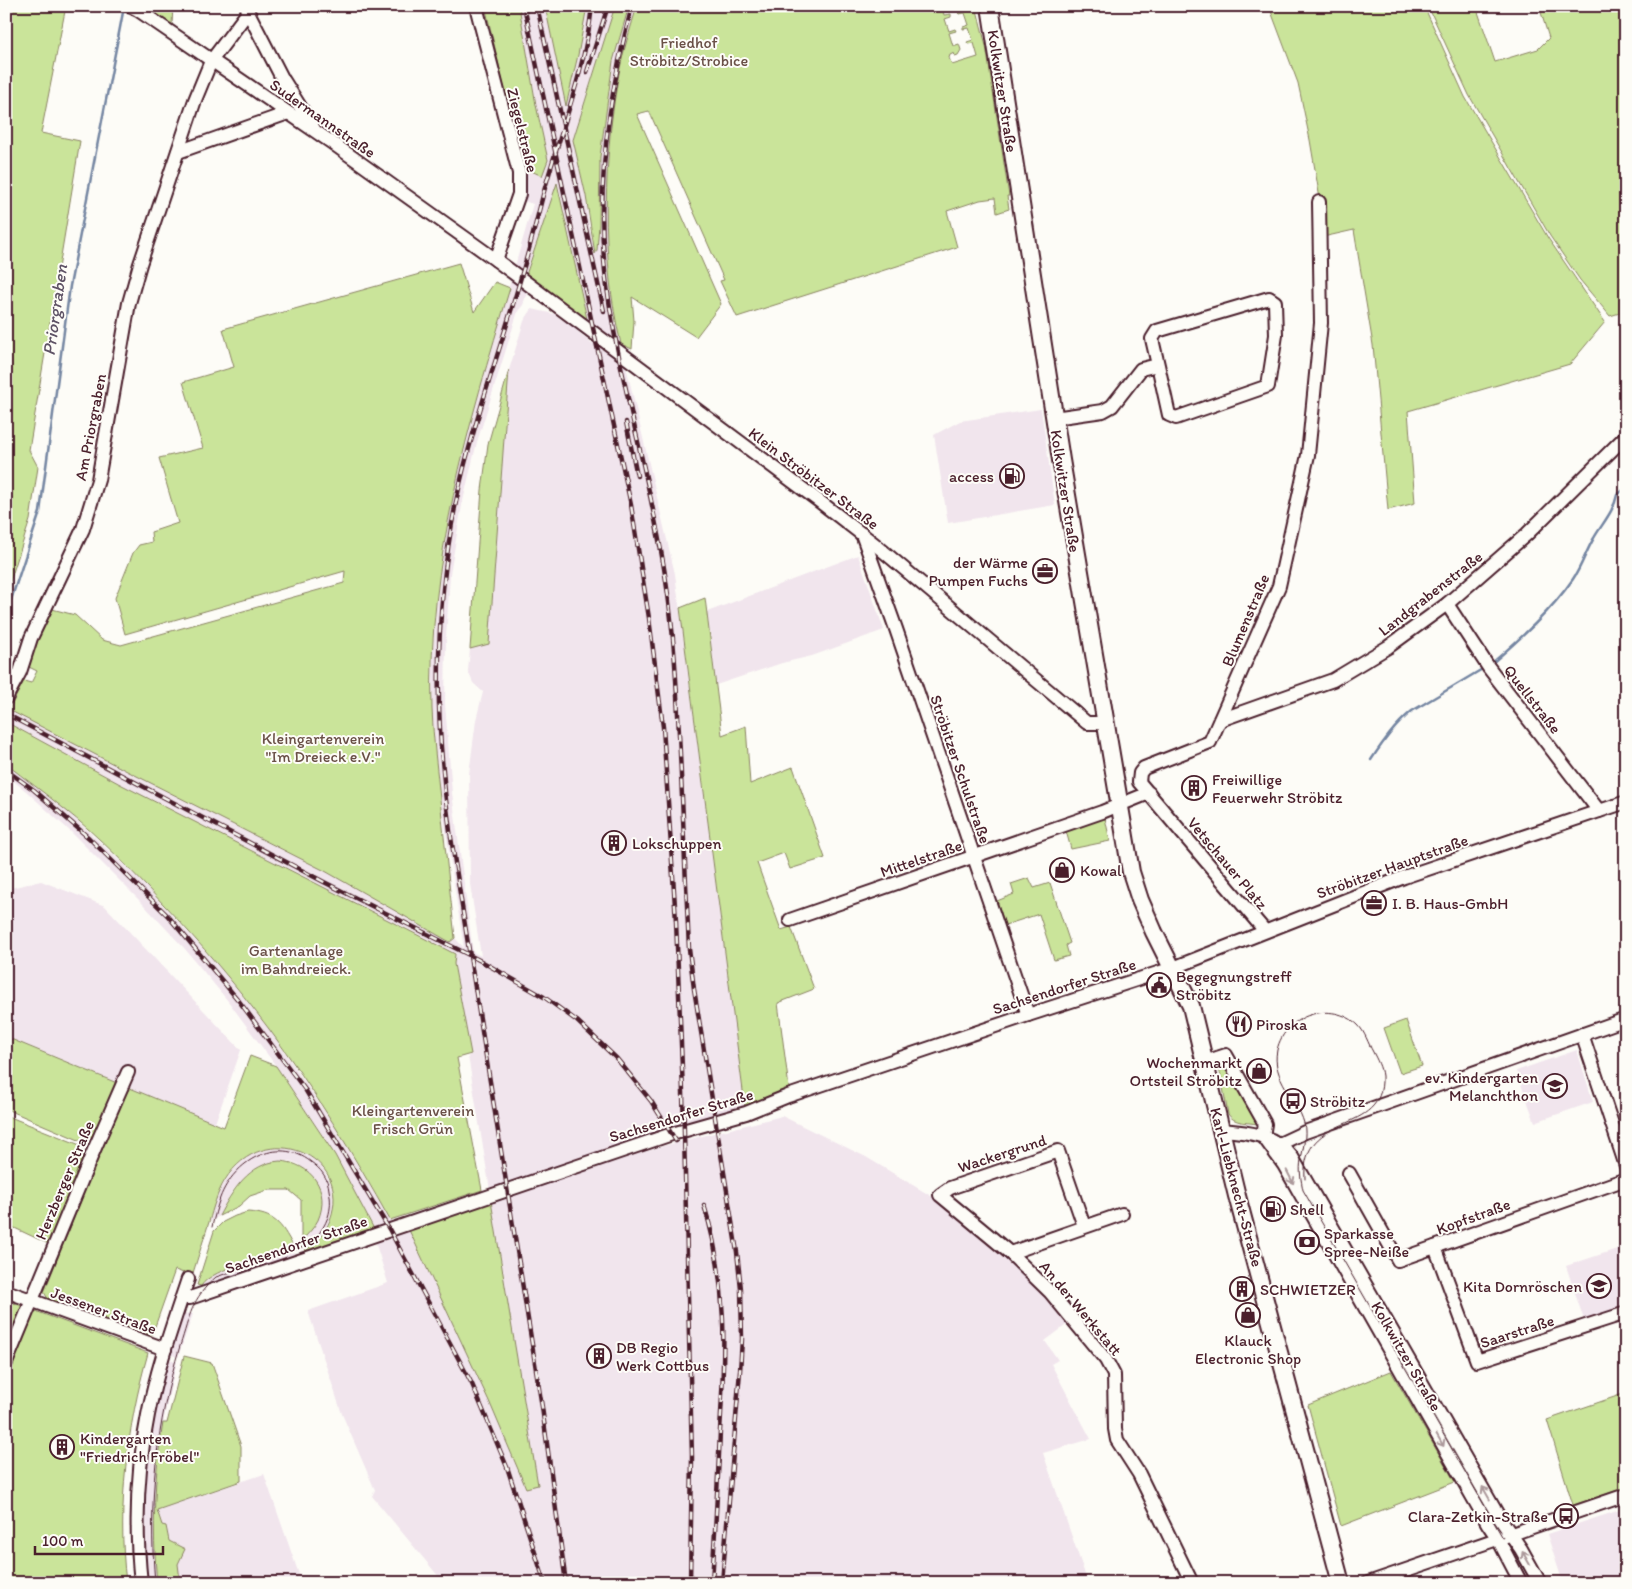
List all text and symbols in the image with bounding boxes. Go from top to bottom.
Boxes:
street label: Kolkwitzer Straße [983,28,1022,154]
park label: Friedhof Ströbitz/Strobice [630,33,749,70]
street label: Sudermannstraße [266,75,379,162]
street label: Ziegelstraße [503,86,542,174]
water label: Priorgraben [38,262,72,357]
street label: Am Priorgraben [71,372,110,482]
street label: Klein Ströbitzer Straße [745,423,883,534]
street label: Kolkwitzer Straße [1046,428,1085,554]
fuel station icon: access [999,463,1025,489]
place label: access [949,467,994,486]
street label: Landgrabenstraße [1375,547,1486,640]
place label: der Wärme Pumpen Fuchs [928,553,1028,590]
office icon: der Wärme Pumpen Fuchs [1032,558,1058,584]
street label: Blumenstraße [1217,571,1273,669]
street label: Quellstraße [1500,661,1565,738]
street label: Ströbitzer Schulstraße [926,692,995,846]
park label: Kleingartenverein "Im Dreieck e.V." [262,729,384,766]
place label: Freiwillige Feuerwehr Ströbitz [1212,770,1343,807]
building icon: Freiwillige Feuerwehr Ströbitz [1181,775,1207,801]
street label: Vetschauer Platz [1184,813,1272,914]
building icon: Lokschuppen [601,830,627,856]
street label: Ströbitzer Hauptstraße [1314,830,1471,903]
place label: Lokschuppen [632,834,722,853]
street label: Mittelstraße [878,836,965,881]
shop icon: Kowal [1049,857,1075,883]
place label: Kowal [1080,861,1122,880]
office icon: I. B. Haus-GmbH [1361,890,1387,916]
place label: I. B. Haus-GmbH [1392,894,1508,913]
park label: Gartenanlage im Bahndreieck. [241,941,351,978]
street label: Sachsendorfer Straße [990,954,1138,1019]
place label: Begegnungstreff Ströbitz [1176,967,1292,1004]
public building icon: Begegnungstreff Ströbitz [1146,972,1172,998]
restaurant icon: Piroska [1226,1011,1252,1037]
place label: Piroska [1256,1015,1308,1034]
place label: Wochenmarkt Ortsteil Ströbitz [1130,1053,1243,1090]
shop icon: Wochenmarkt Ortsteil Ströbitz [1246,1058,1272,1084]
place label: ev. Kindergarten Melanchthon [1425,1068,1538,1105]
school or university icon: ev. Kindergarten Melanchthon [1542,1073,1568,1099]
street label: Sachsendorfer Straße [607,1084,756,1146]
bus stop icon: Ströbitz [1280,1088,1306,1114]
place label: Ströbitz [1310,1092,1366,1111]
park label: Kleingartenverein Frisch Grün [352,1101,474,1138]
street label: Karl-Liebknecht-Straße [1206,1105,1267,1269]
street label: Herzberger Straße [31,1118,98,1242]
street label: Wackergrund [955,1130,1049,1177]
one-way arrow [1286,1169,1295,1184]
street label: Kopfstraße [1434,1194,1513,1239]
fuel station icon: Shell [1260,1196,1286,1222]
place label: Shell [1290,1200,1325,1219]
street label: Sachsendorfer Straße [222,1211,370,1278]
place label: Sparkasse Spree-Neiße [1324,1224,1409,1261]
bank icon: Sparkasse Spree-Neiße [1294,1229,1320,1255]
street label: An der Werkstatt [1036,1257,1126,1360]
school or university icon: Kita Dornröschen [1586,1273,1612,1299]
building icon: SCHWIETZER [1229,1276,1255,1302]
place label: Kita Dornröschen [1463,1277,1582,1296]
place label: SCHWIETZER [1260,1280,1356,1299]
street label: Jessener Straße [48,1283,159,1338]
street label: Kolkwitzer Straße [1367,1298,1446,1415]
shop icon: Klauck Electronic Shop [1235,1302,1261,1328]
street label: Saarstraße [1478,1311,1557,1352]
place label: Klauck Electronic Shop [1195,1331,1301,1368]
place label: DB Regio Werk Cottbus [616,1338,709,1375]
building icon: DB Regio Werk Cottbus [586,1343,612,1369]
place label: Kindergarten "Friedrich Fröbel" [80,1429,199,1466]
one-way arrow [1435,1432,1445,1446]
building icon: Kindergarten "Friedrich Fröbel" [49,1434,75,1460]
one-way arrow [1480,1487,1490,1501]
bus stop icon: Clara-Zetkin-Straße [1553,1503,1579,1529]
place label: Clara-Zetkin-Straße [1408,1507,1548,1526]
scale bar [35,1524,162,1556]
text: 100 m [42,1532,84,1550]
one-way arrow [1521,1551,1531,1566]

